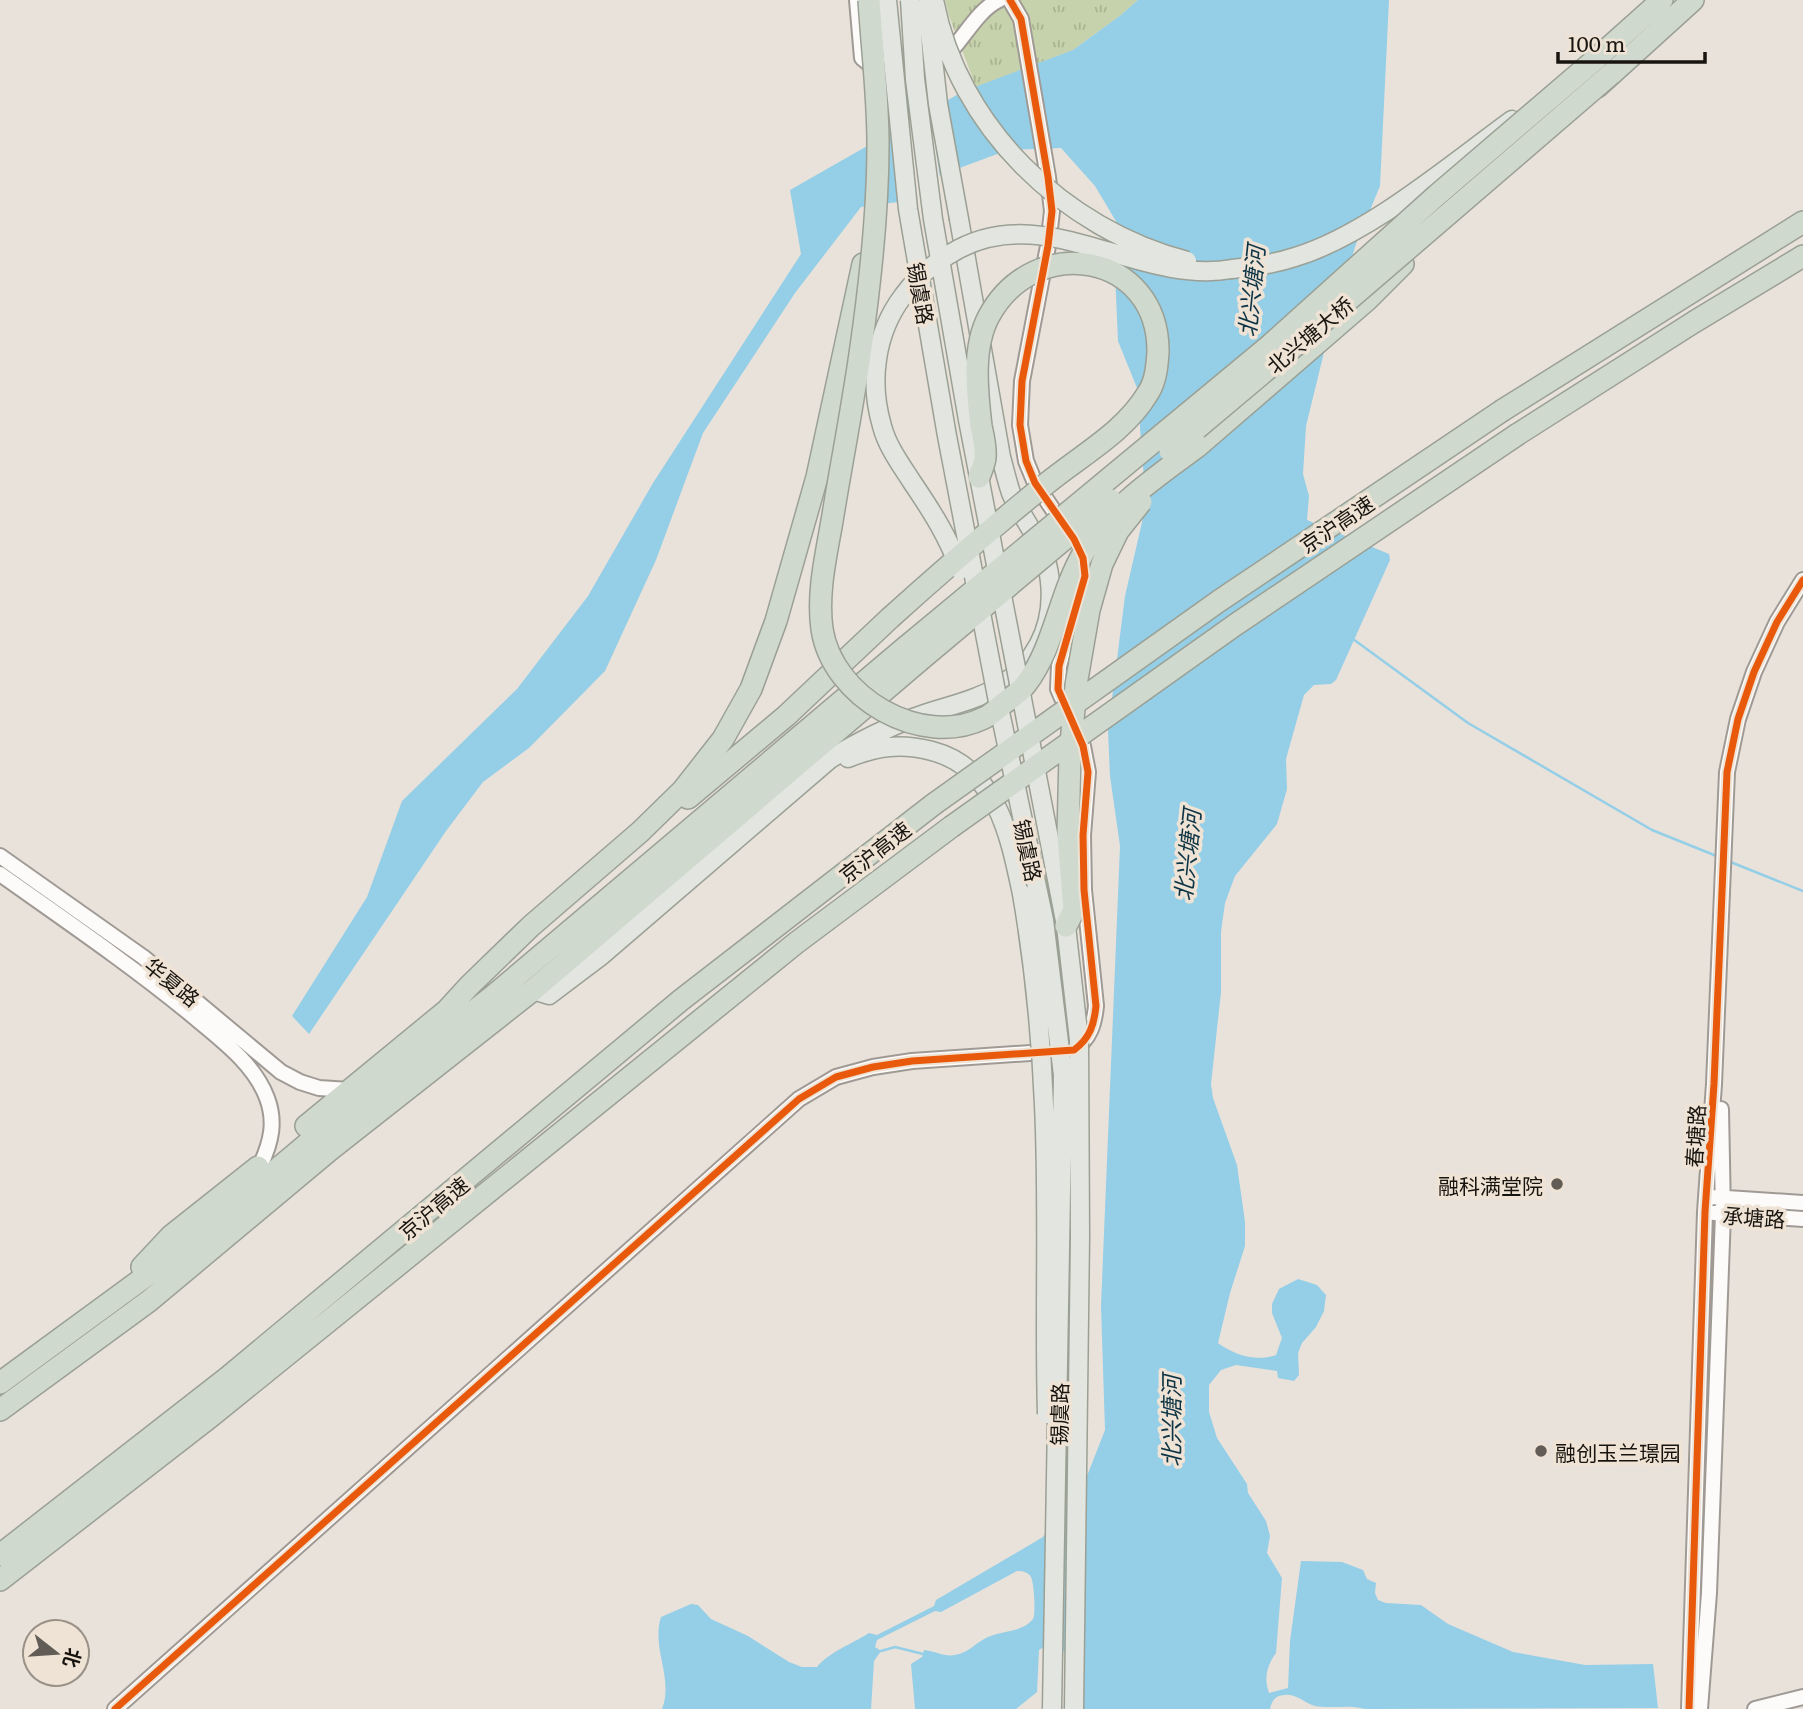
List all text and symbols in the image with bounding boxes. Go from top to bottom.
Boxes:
scale bar [1558,21,1705,65]
text: 100 m [1568,27,1625,58]
water label: 北兴塘河 [1228,239,1272,339]
street label: 锡虞路 [901,259,943,327]
street label: 北兴塘大桥 [1259,288,1359,380]
street label: 京沪高速 [1293,487,1379,559]
water label: 北兴塘河 [1164,803,1208,903]
street label: 京沪高速 [831,813,917,889]
street label: 锡虞路 [1007,816,1051,884]
street label: 华夏路 [139,949,207,1013]
street label: 春塘路 [1677,1104,1711,1168]
street label: 京沪高速 [391,1168,475,1246]
place label: 融科满堂院 [1438,1169,1543,1200]
marker: 融科满堂院 [1549,1176,1565,1192]
street label: 承塘路 [1721,1198,1787,1234]
water label: 北兴塘河 [1153,1371,1187,1467]
street label: 锡虞路 [1042,1382,1074,1446]
place label: 融创玉兰璟园 [1555,1436,1681,1467]
marker: 融创玉兰璟园 [1533,1443,1549,1459]
north arrow [21,1618,91,1688]
text: 北 [57,1645,89,1671]

